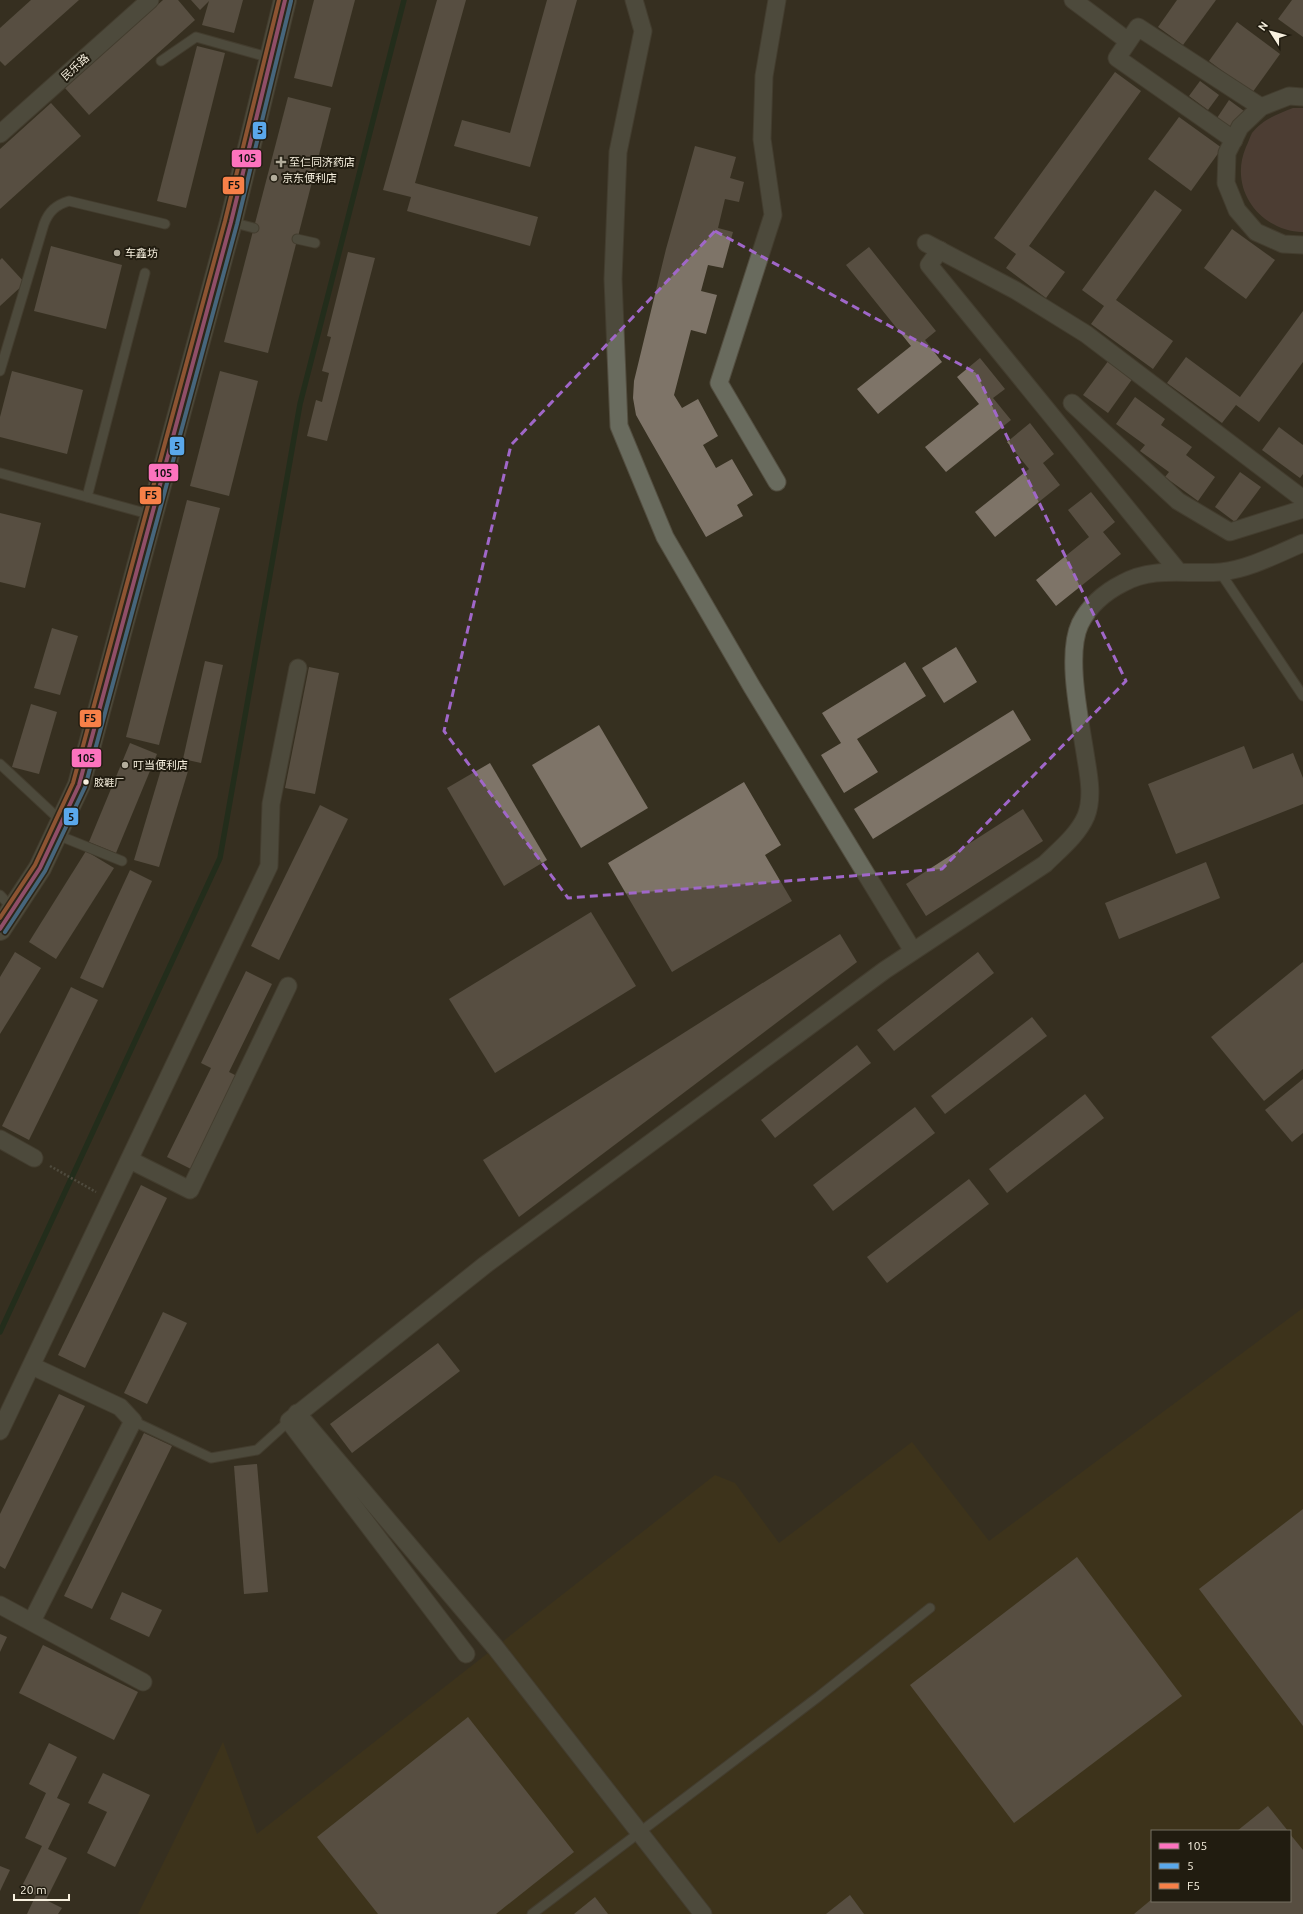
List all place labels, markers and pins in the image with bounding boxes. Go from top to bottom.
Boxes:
place label: 至仁同济药店 [289,156,355,168]
marker: 至仁同济药店 [276,157,286,167]
place label: 京东便利店 [282,172,337,184]
marker: 京东便利店 [269,173,279,183]
place label: 车鑫坊 [125,247,158,259]
marker: 车鑫坊 [112,248,122,258]
place label: 叮当便利店 [133,759,188,771]
marker: 叮当便利店 [120,760,130,770]
marker: 胶鞋厂 [81,777,91,787]
place label: 胶鞋厂 [94,777,124,788]

